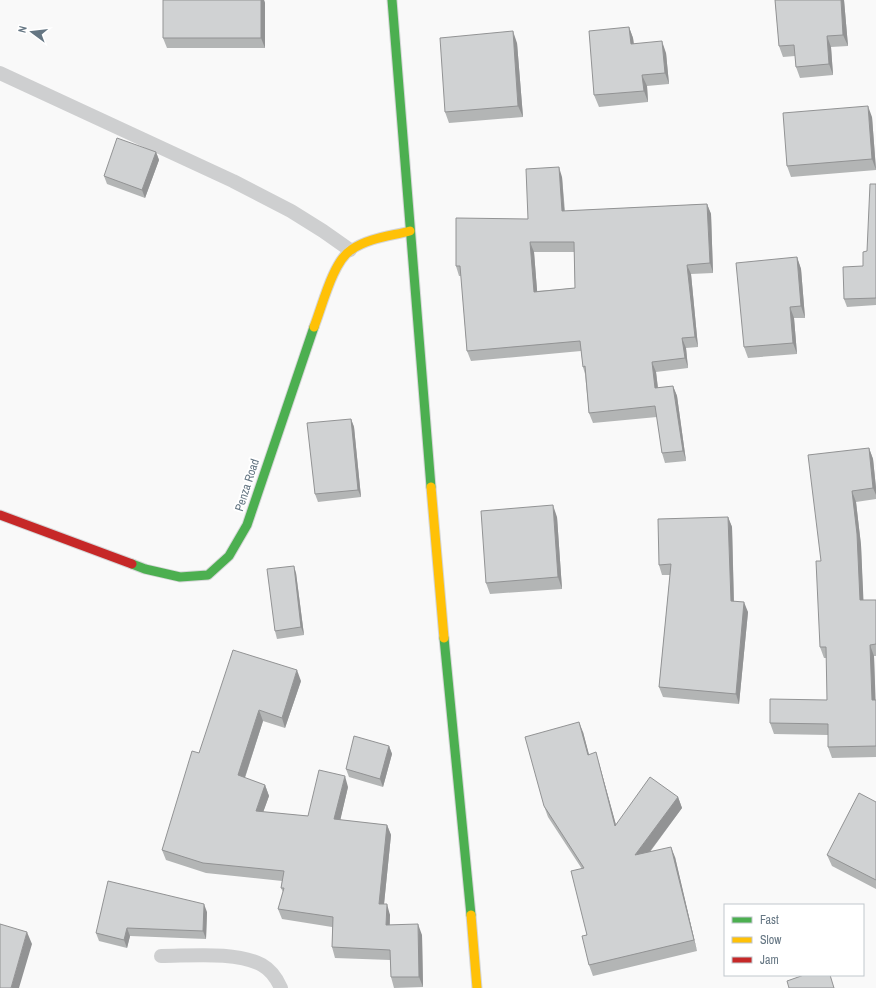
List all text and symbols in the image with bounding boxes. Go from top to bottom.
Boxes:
north arrow [12,12,52,52]
text: N [15,24,30,34]
street label: Penza Road [231,457,263,513]
legend [724,904,864,976]
text: Fast [760,912,779,928]
text: Slow [760,932,782,948]
text: Jam [760,952,779,968]

